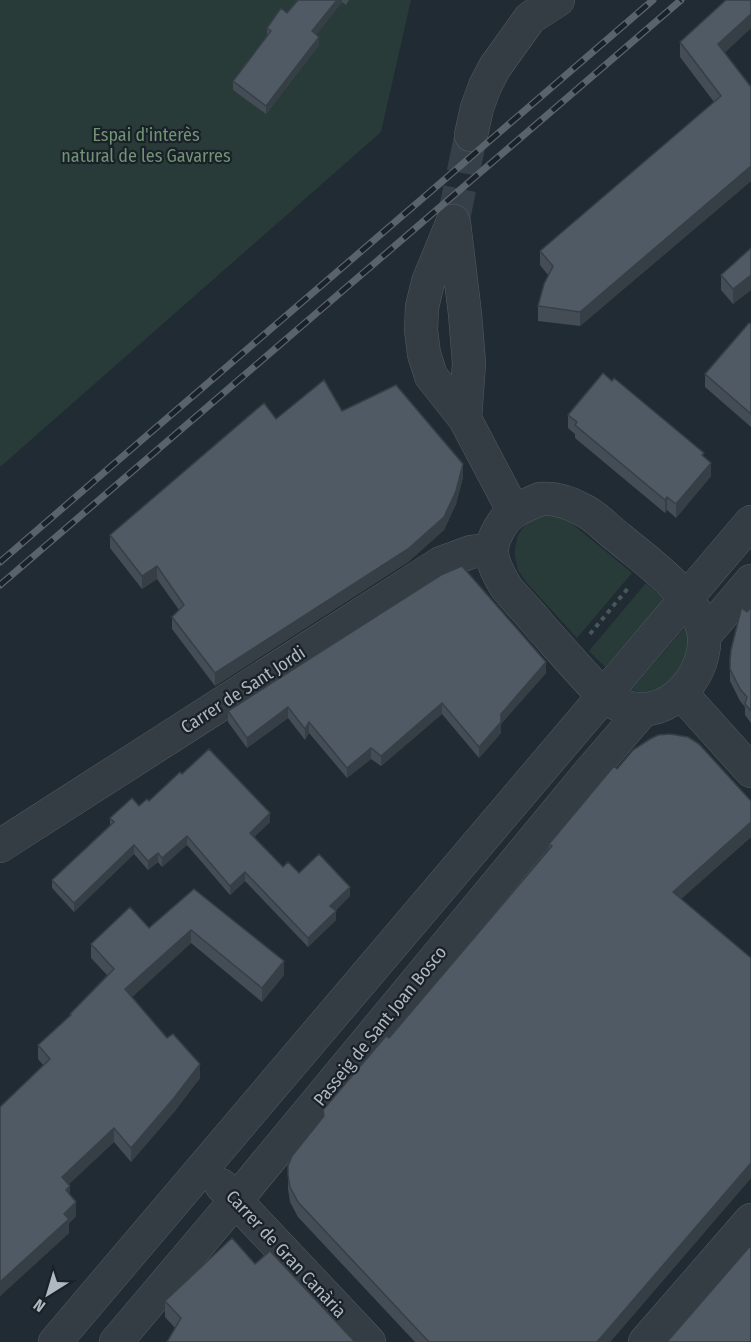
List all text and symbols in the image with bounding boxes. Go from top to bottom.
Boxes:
park label: Espai d'interès natural de les Gavarres [61,124,231,167]
street label: Carrer de Sant Jordi [177,642,309,738]
street label: Passeig de Sant Joan Bosco [309,942,451,1110]
street label: Carrer de Gran Canària [221,1186,351,1322]
north arrow [18,1264,78,1324]
text: N [30,1295,49,1316]

